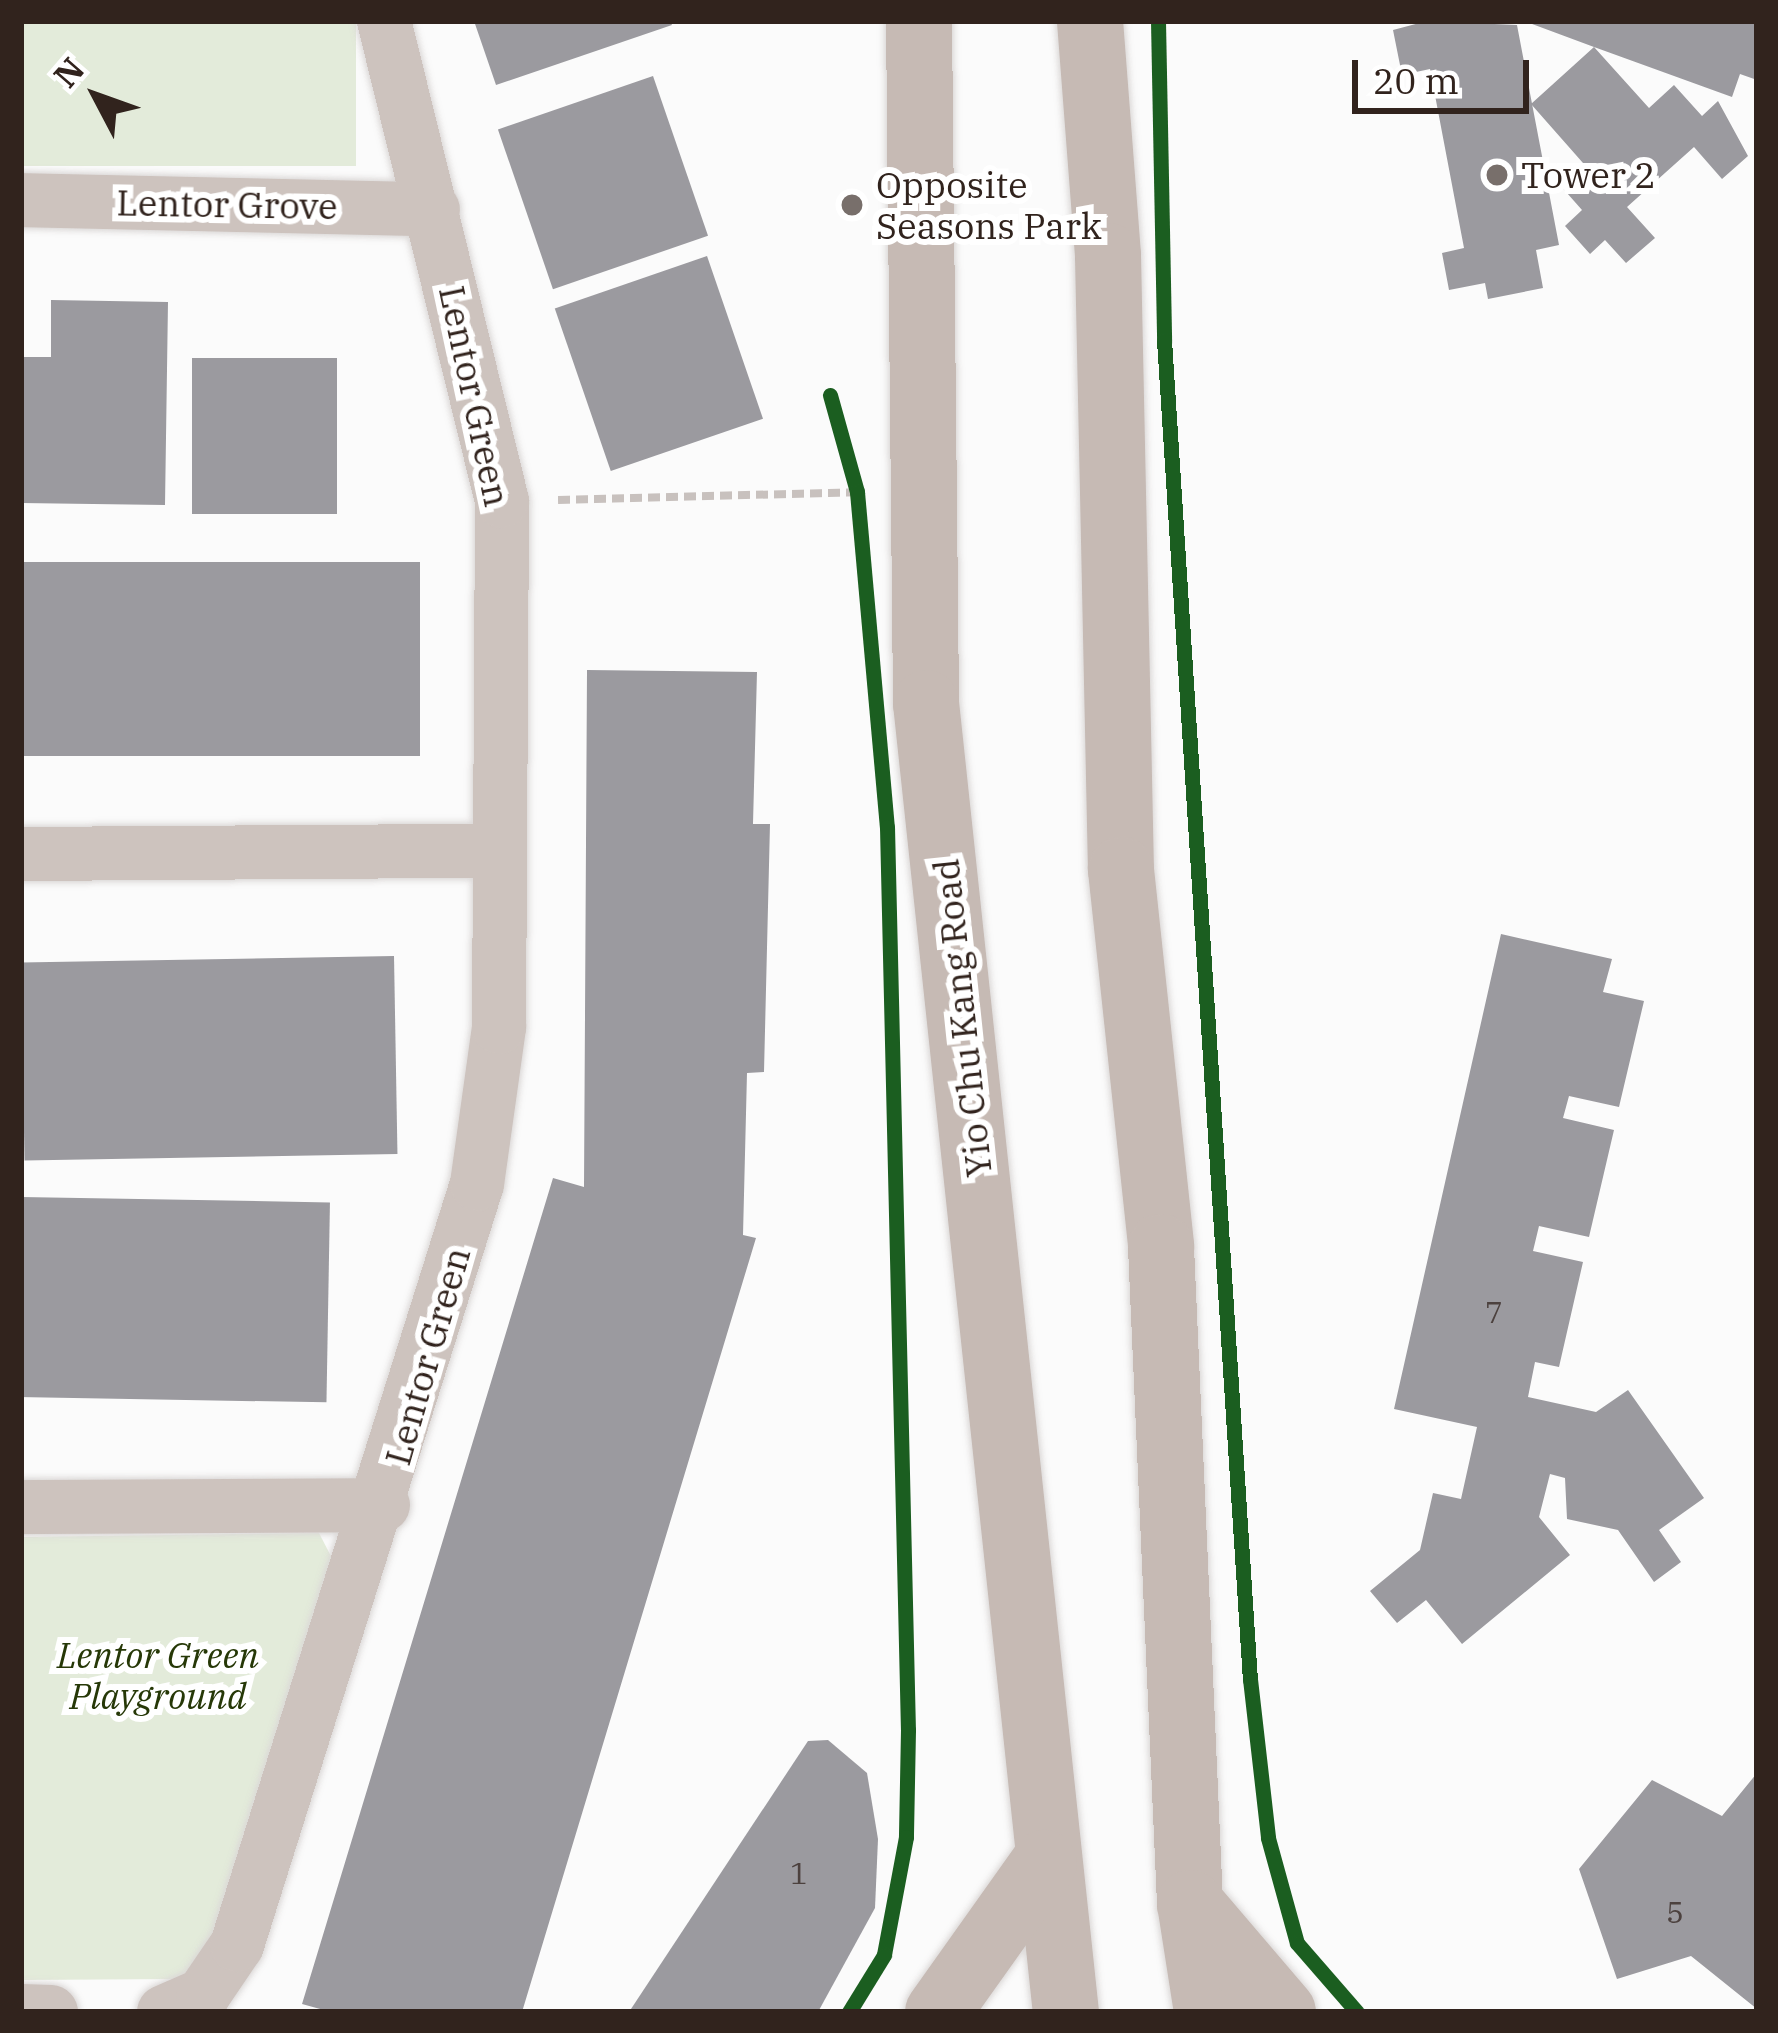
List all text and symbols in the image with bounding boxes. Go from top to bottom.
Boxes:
north arrow [36,36,156,156]
scale bar [1358,36,1535,110]
text: N [44,48,93,96]
text: 20 m [1373,57,1459,104]
place label: Tower 2 [1521,153,1656,197]
place label: Opposite Seasons Park [876,162,1102,247]
marker: Tower 2 [1484,162,1510,188]
street label: Lentor Grove [116,180,338,228]
marker: Opposite Seasons Park [839,192,865,218]
street label: Lentor Green [431,282,519,510]
street label: Yio Chu Kang Road [924,857,1000,1179]
street label: Lentor Green [375,1242,479,1470]
house number: 7 [1485,1294,1503,1330]
park label: Lentor Green Playground [57,1632,259,1717]
house number: 1 [790,1855,808,1891]
house number: 5 [1666,1894,1684,1930]

